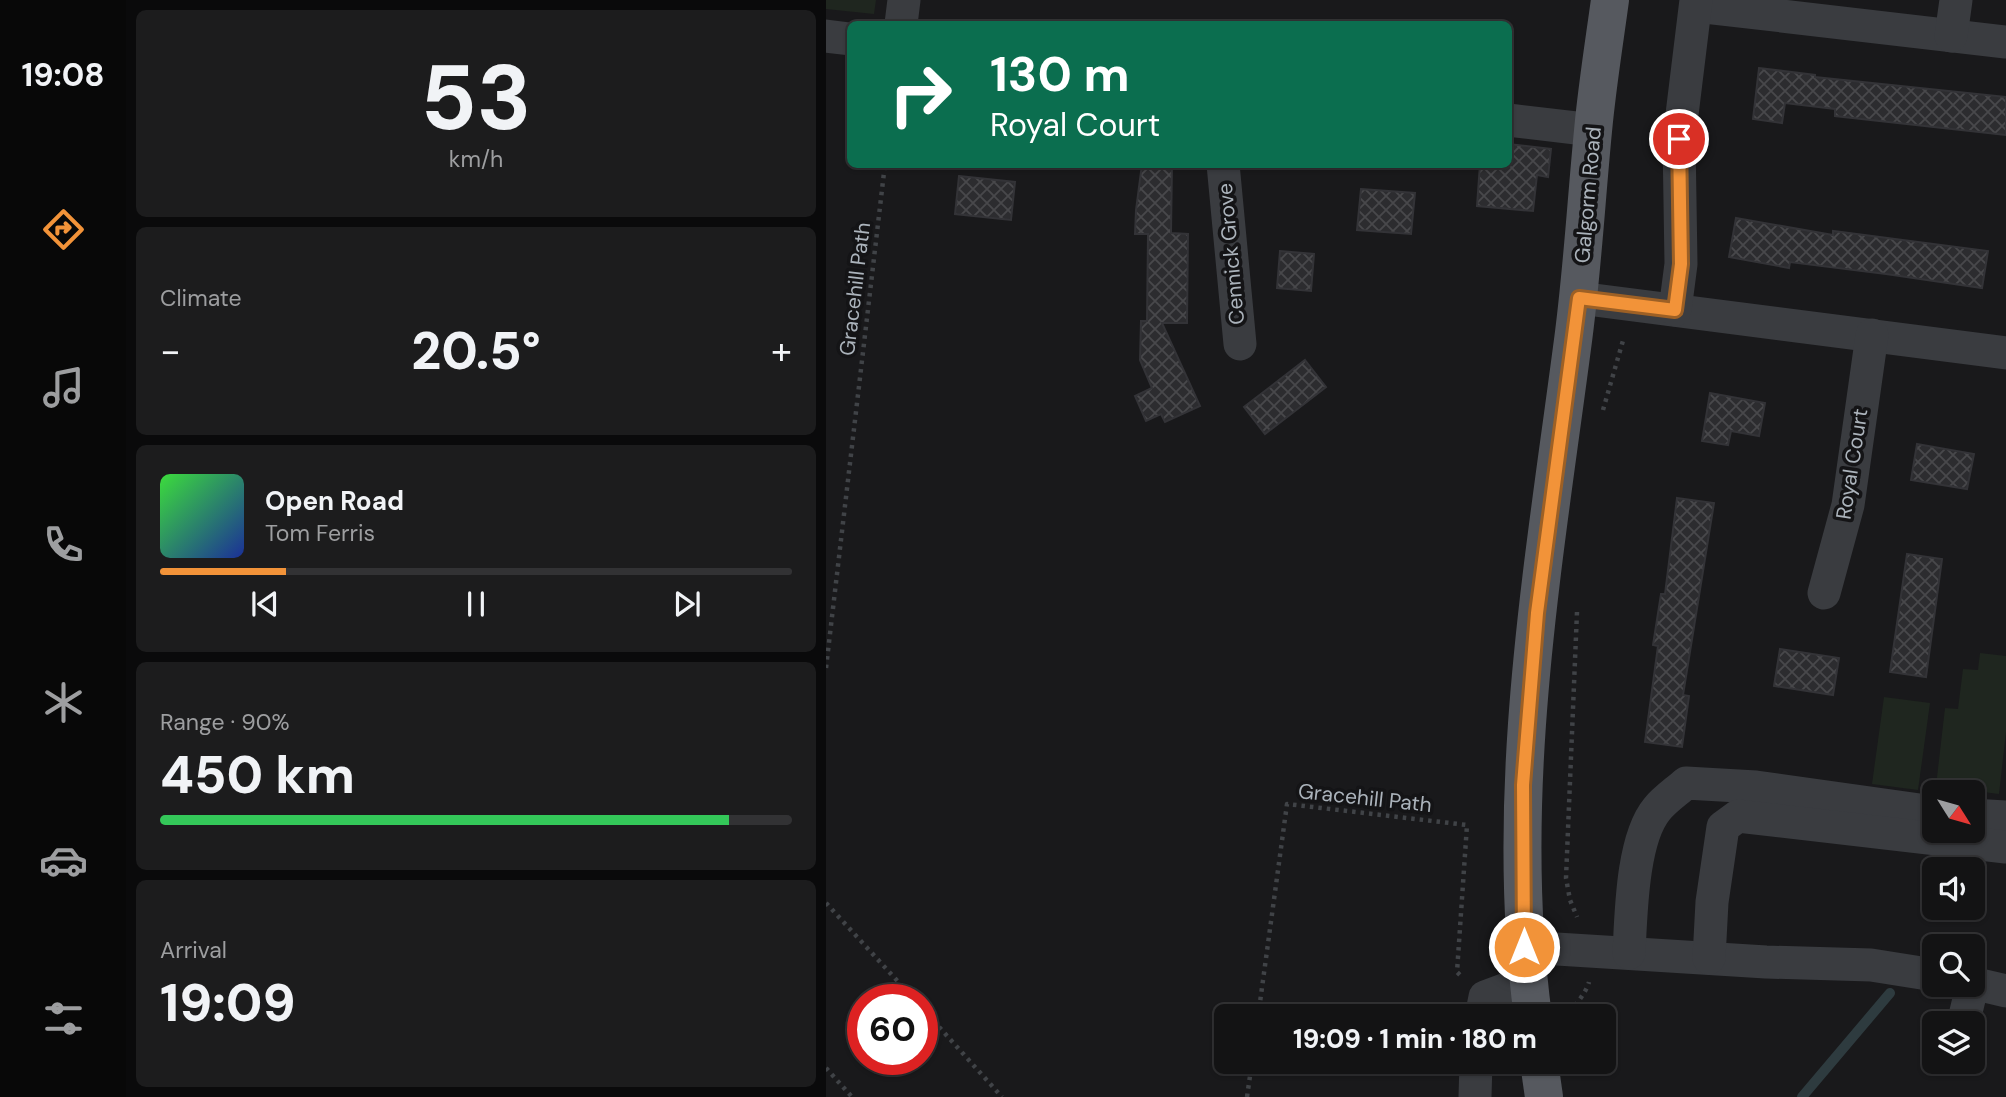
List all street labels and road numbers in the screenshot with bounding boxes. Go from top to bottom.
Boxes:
street label: Galgorm Road [1568,126,1608,264]
street label: Cennick Grove [1211,182,1251,326]
street label: Gracehill Path [833,221,877,357]
street label: Royal Court [1829,407,1875,521]
street label: Gracehill Path [1297,777,1433,819]

